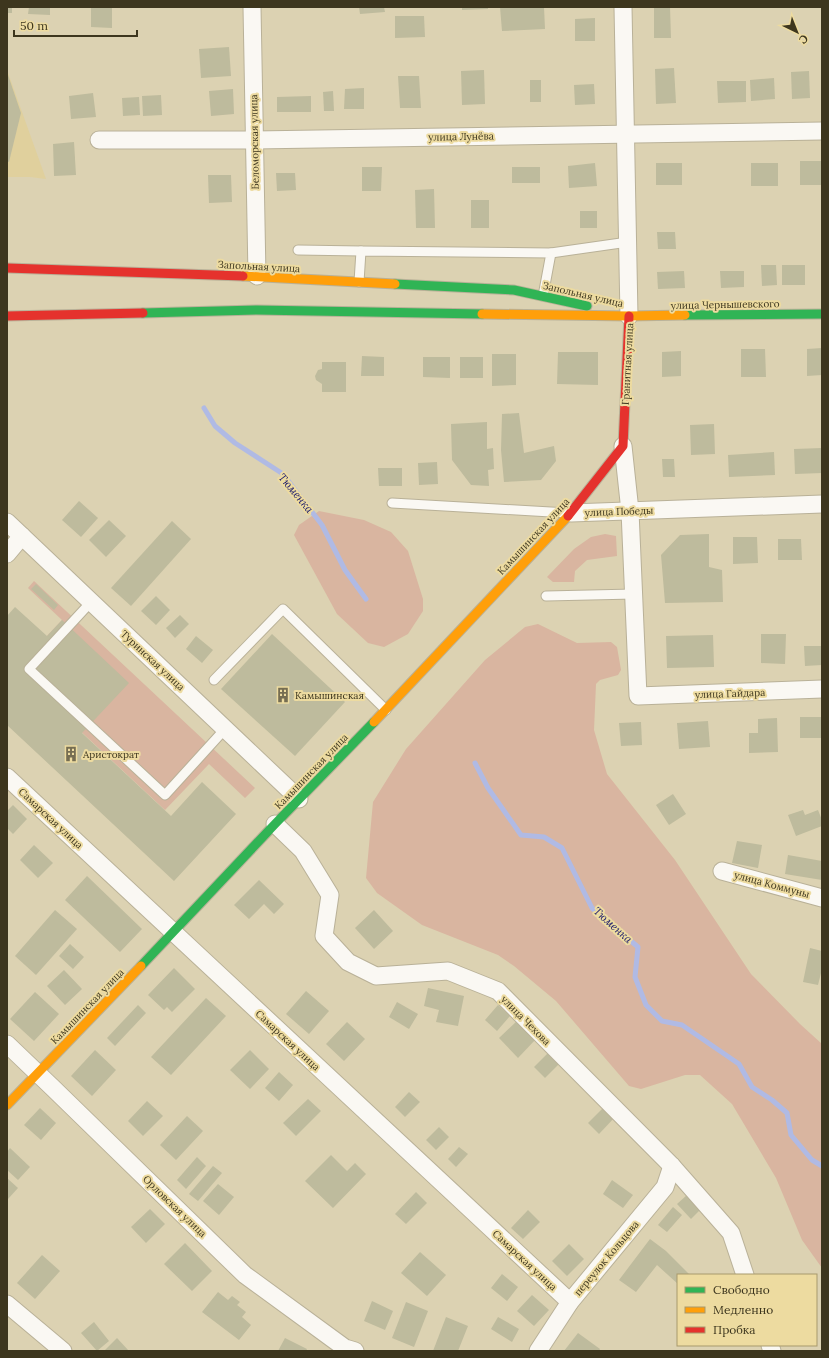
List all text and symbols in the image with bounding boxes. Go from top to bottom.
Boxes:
scale bar [14,12,137,38]
north arrow [777,12,817,52]
text: 50 m [20,18,48,33]
text: С [796,32,811,47]
street label: Беломорская улица [247,94,262,190]
street label: улица Лунёва [428,129,494,144]
street label: Запольная улица [217,258,301,275]
street label: Запольная улица [541,279,625,310]
street label: улица Чернышевского [670,297,780,312]
street label: Гранитная улица [619,323,636,405]
water label: Тюменка [275,470,317,516]
street label: Камышинская улица [494,495,572,577]
street label: улица Победы [584,504,654,519]
street label: Туринская улица [118,627,187,693]
building icon: Камышинская [274,686,292,704]
street label: улица Гайдара [695,686,765,701]
place label: Камышинская [295,689,364,702]
street label: Камышинская улица [272,731,351,812]
building icon: Аристократ [62,745,80,763]
place label: Аристократ [82,748,139,761]
street label: Самарская улица [16,785,86,852]
street label: улица Коммуны [733,868,811,901]
water label: Тюменка [591,904,636,947]
street label: Камышинская улица [48,966,127,1047]
street label: улица Чехова [498,993,553,1048]
street label: Самарская улица [253,1007,323,1074]
street label: Орловская улица [140,1173,209,1240]
street label: переулок Кольцова [571,1218,642,1298]
street label: Самарская улица [490,1227,560,1294]
legend [677,1274,817,1346]
text: Свободно [713,1282,770,1297]
text: Медленно [713,1302,773,1317]
text: Пробка [713,1322,755,1337]

